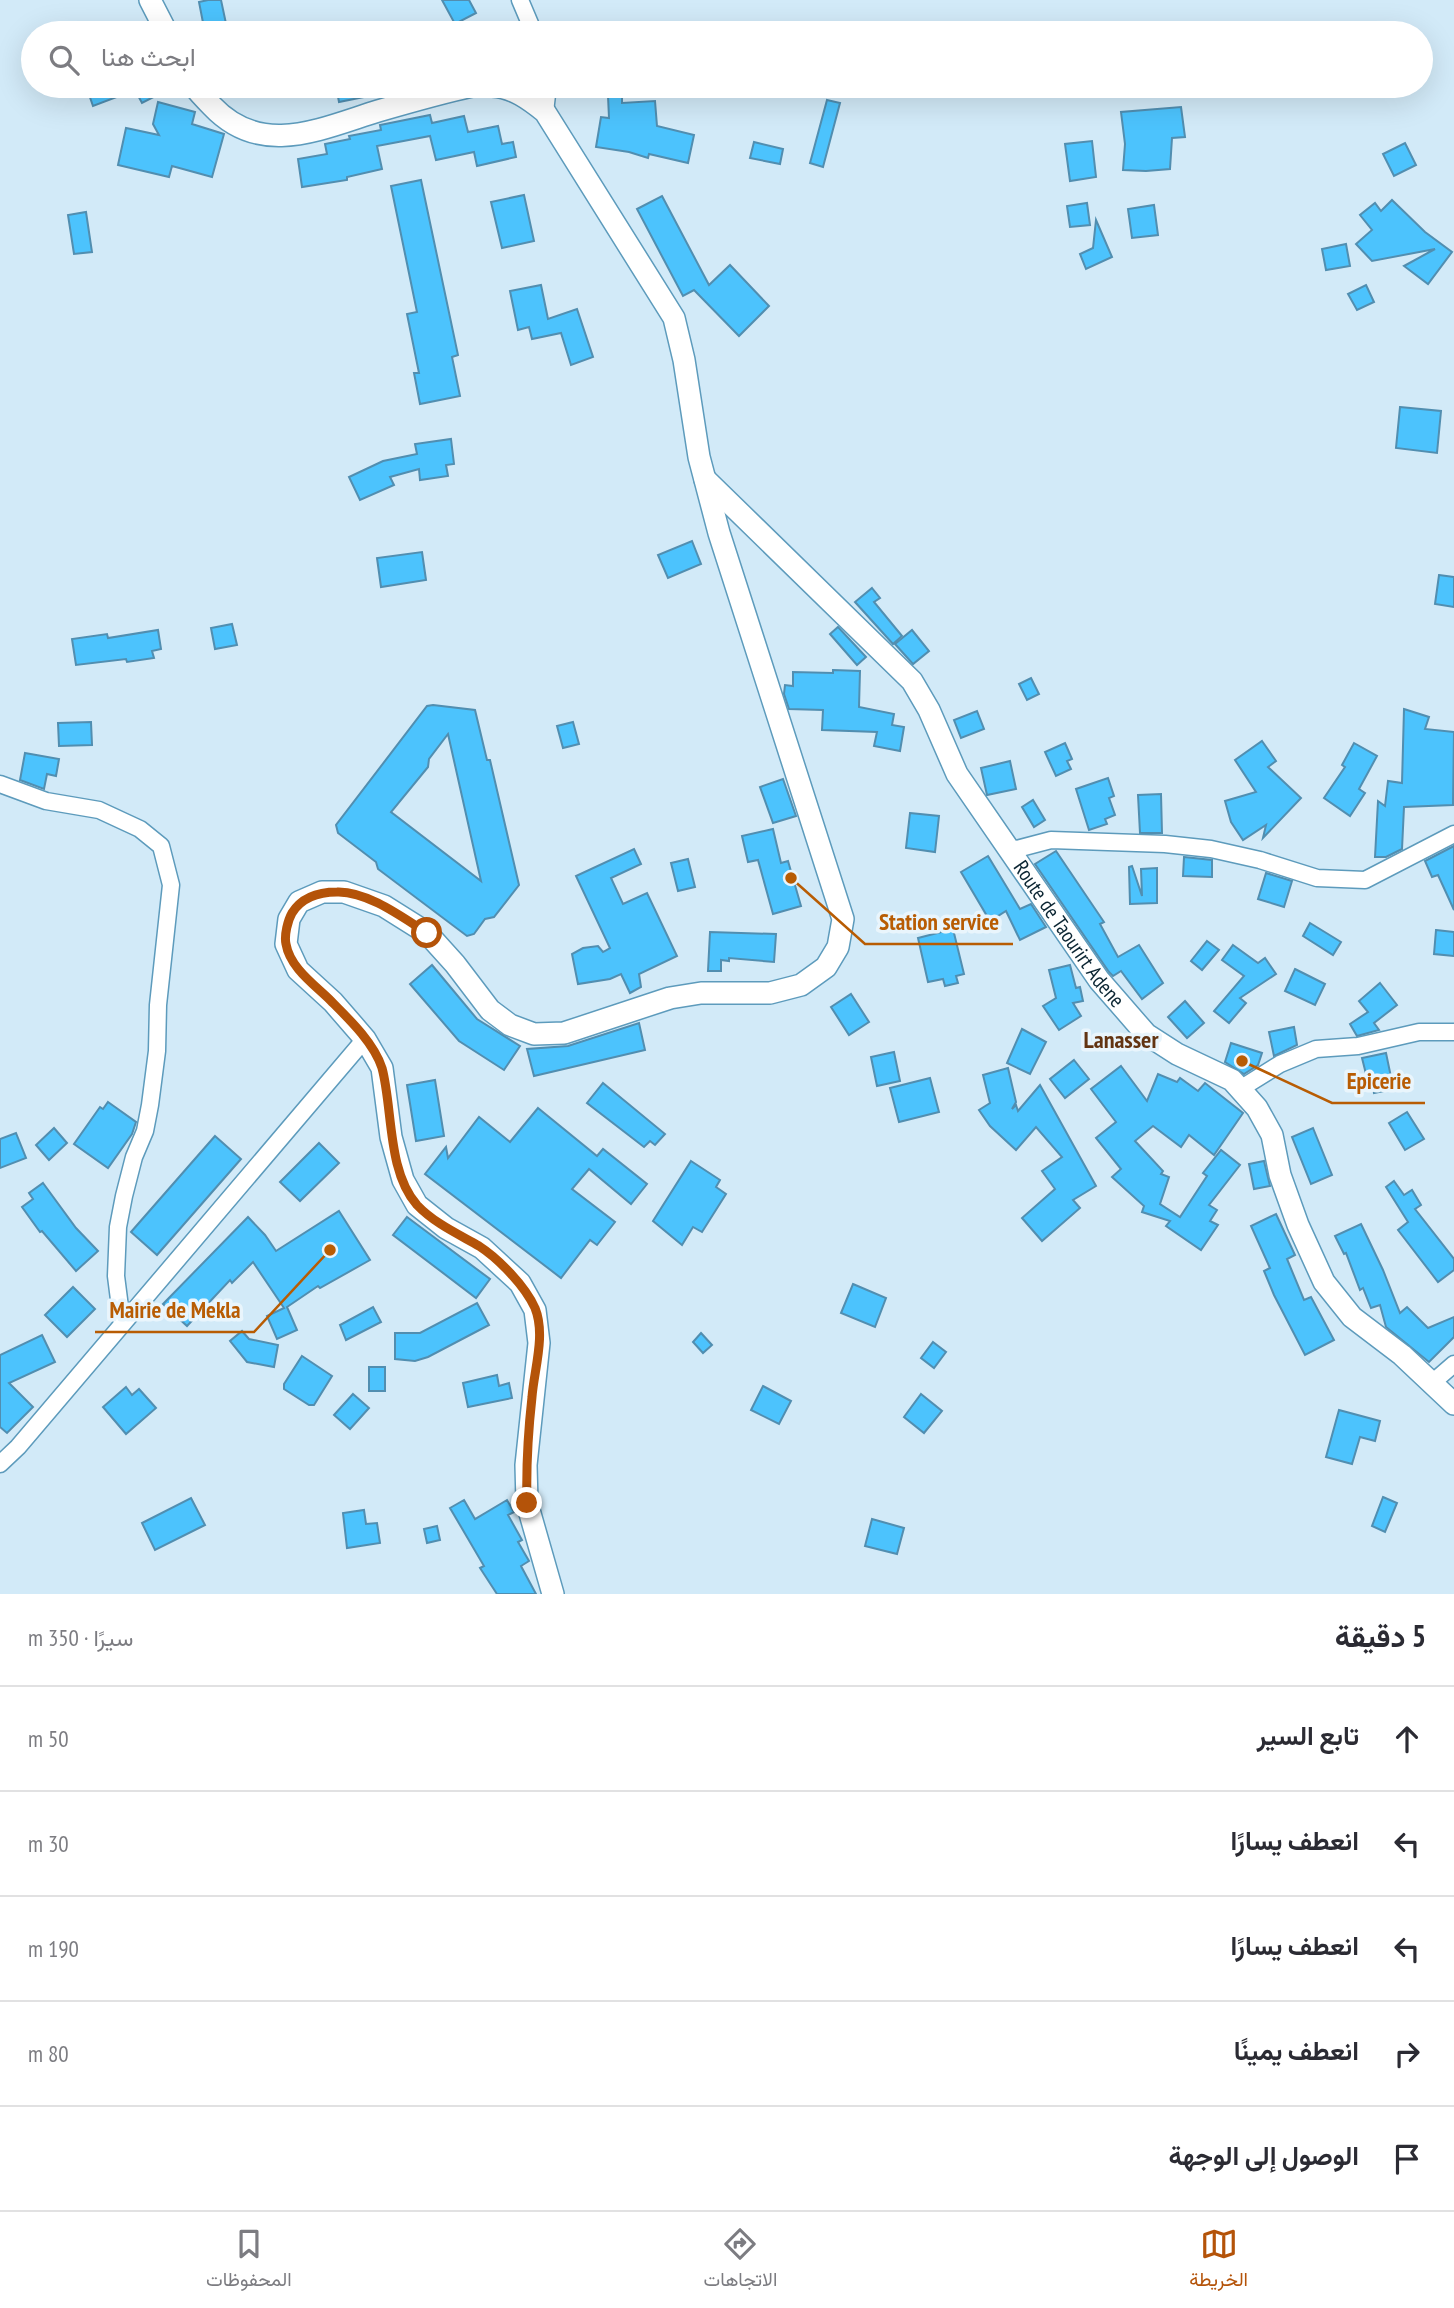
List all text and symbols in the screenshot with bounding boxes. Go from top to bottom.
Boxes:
search box [21,21,1433,98]
text: ابحث هنا [101,40,196,73]
icon: search [45,41,83,79]
street label: Route de Taourirt Adene [1008,855,1131,1013]
callout: Station service [865,900,1013,944]
text: Station service [879,907,999,936]
route start [411,917,442,948]
district label: Lanasser [1084,1024,1159,1055]
callout: Epicerie [1332,1059,1425,1103]
text: Epicerie [1347,1066,1412,1095]
callout: Mairie de Mekla [95,1288,254,1332]
text: Mairie de Mekla [110,1295,240,1324]
route end [511,1487,542,1518]
text: 5 دقيقة [1335,1616,1426,1655]
text: سيرًا · 350 m [28,1623,134,1652]
text: تابع السير [1257,1719,1359,1752]
icon: ahead [1388,1720,1426,1758]
text: 50 m [28,1724,69,1753]
text: انعطف يسارًا [1231,1824,1359,1857]
icon: left [1388,1825,1426,1863]
text: 30 m [28,1829,69,1858]
text: انعطف يسارًا [1231,1929,1359,1962]
icon: left [1388,1930,1426,1968]
text: 190 m [28,1934,79,1963]
text: انعطف يمينًا [1234,2034,1359,2067]
icon: right [1388,2035,1426,2073]
text: 80 m [28,2039,69,2068]
text: الوصول إلى الوجهة [1169,2139,1359,2172]
icon: arrive [1388,2140,1426,2178]
tab: المحفوظات [206,2225,292,2296]
tab: الاتجاهات [704,2225,777,2296]
tab: الخريطة [1189,2225,1248,2296]

